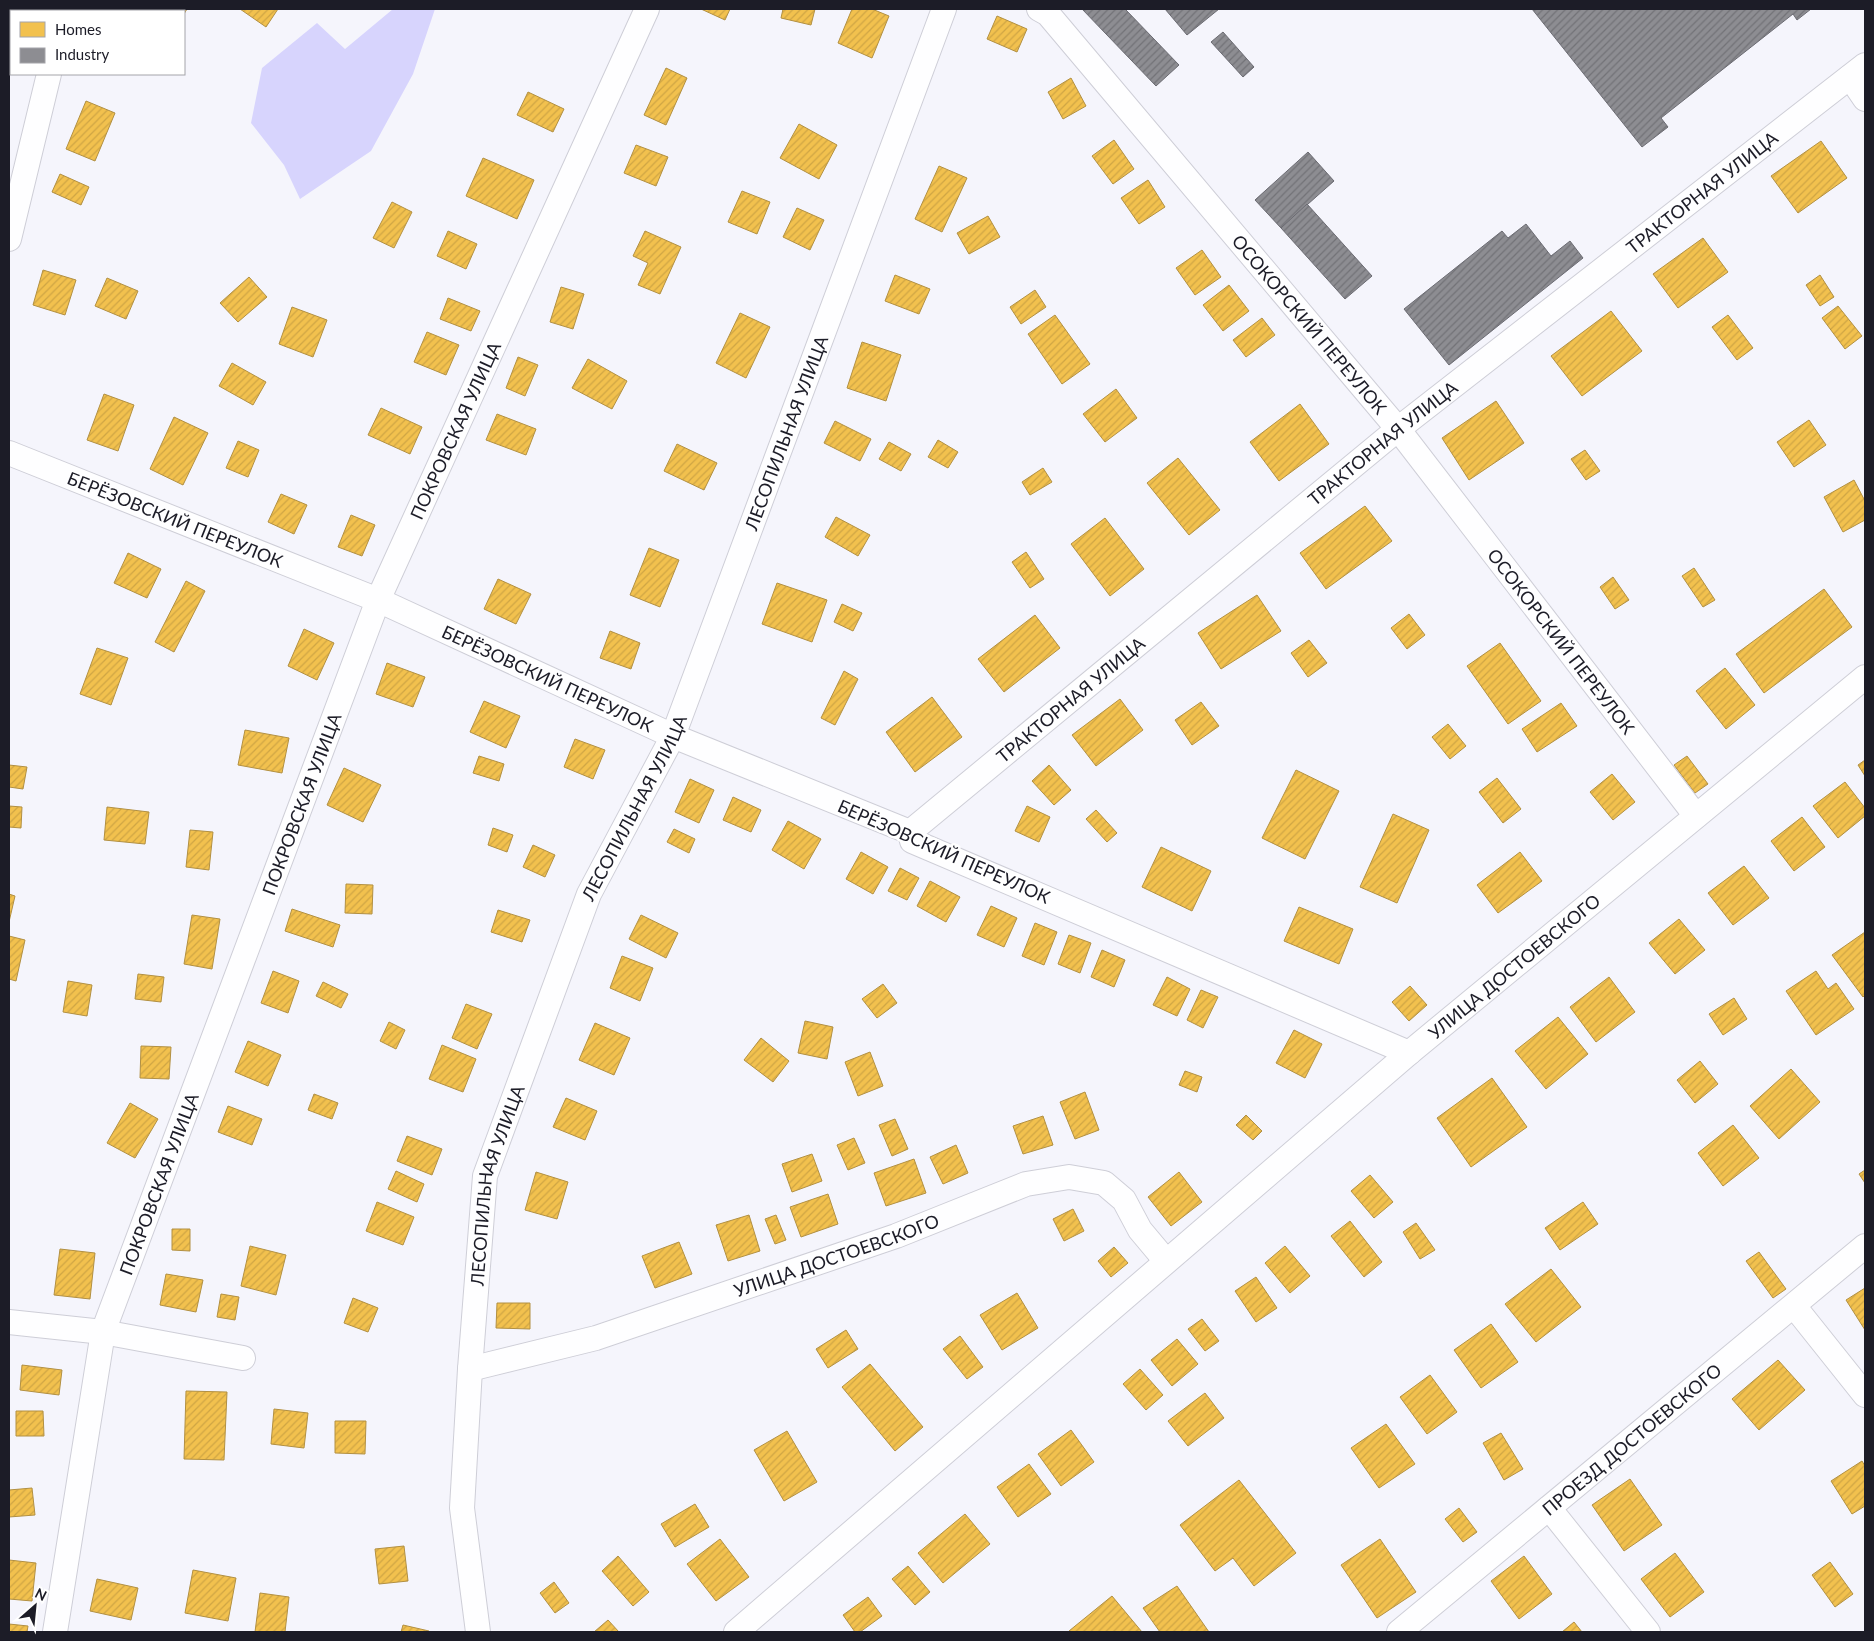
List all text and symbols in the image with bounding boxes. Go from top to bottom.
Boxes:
legend [10,10,185,75]
text: Homes [55,20,101,38]
text: Industry [55,45,110,63]
street label: ТРАКТОРНАЯ УЛИЦА [1622,126,1782,258]
street label: ОСОКОРСКИЙ ПЕРЕУЛОК [1228,230,1392,418]
street label: ЛЕСОПИЛЬНАЯ УЛИЦА [739,332,833,534]
street label: ПОКРОВСКАЯ УЛИЦА [405,337,505,523]
street label: ТРАКТОРНАЯ УЛИЦА [1303,376,1462,510]
street label: БЕРЁЗОВСКИЙ ПЕРЕУЛОК [64,466,286,572]
street label: ОСОКОРСКИЙ ПЕРЕУЛОК [1483,544,1640,738]
street label: БЕРЁЗОВСКИЙ ПЕРЕУЛОК [439,620,657,736]
street label: ТРАКТОРНАЯ УЛИЦА [992,631,1150,767]
street label: ПОКРОВСКАЯ УЛИЦА [257,709,346,898]
street label: ЛЕСОПИЛЬНАЯ УЛИЦА [576,711,691,905]
street label: БЕРЁЗОВСКИЙ ПЕРЕУЛОК [835,794,1053,908]
street label: УЛИЦА ДОСТОЕВСКОГО [1424,889,1604,1044]
street label: ЛЕСОПИЛЬНАЯ УЛИЦА [465,1081,529,1287]
street label: ПОКРОВСКАЯ УЛИЦА [114,1089,203,1278]
street label: УЛИЦА ДОСТОЕВСКОГО [731,1209,942,1301]
street label: ПРОЕЗД ДОСТОЕВСКОГО [1537,1359,1726,1520]
north arrow [10,1581,60,1631]
text: N [32,1584,50,1604]

